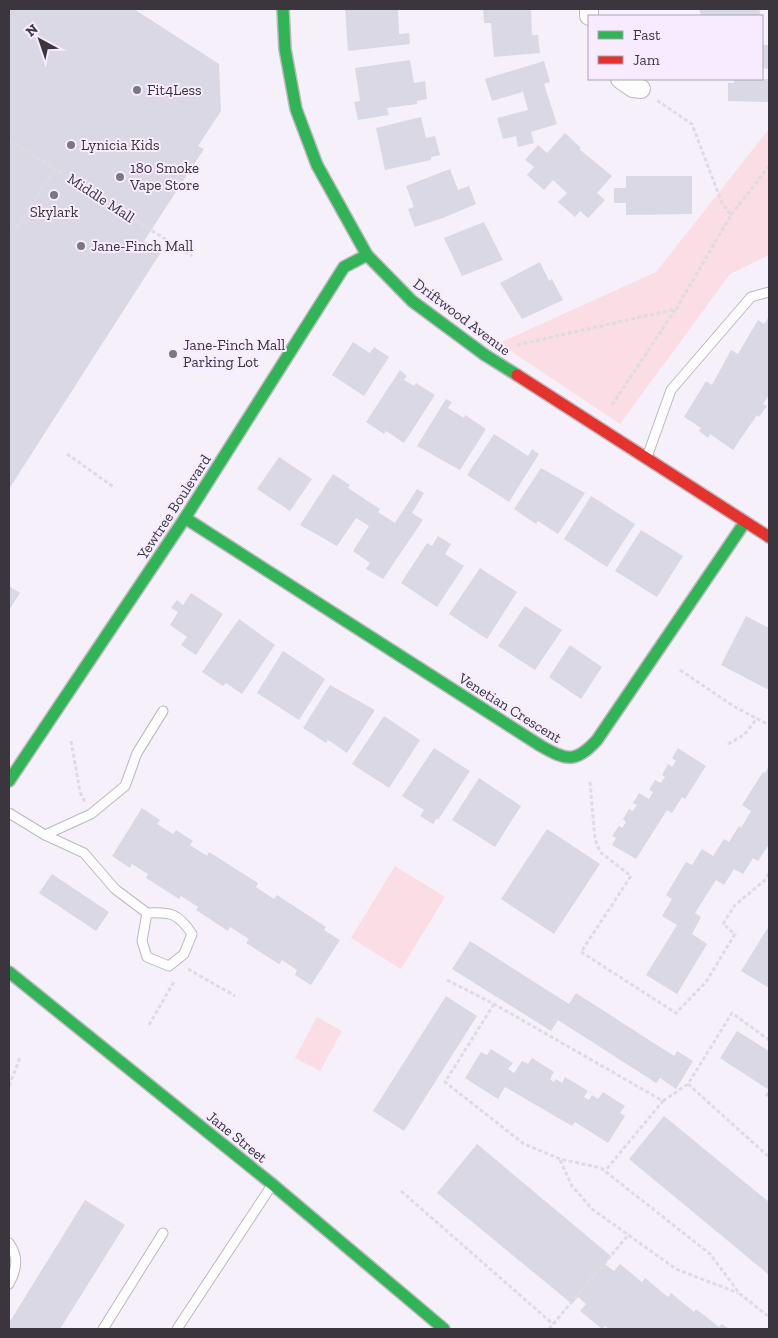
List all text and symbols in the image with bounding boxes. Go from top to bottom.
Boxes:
north arrow [15,15,65,65]
legend [588,15,763,80]
text: N [22,20,42,40]
text: Fast [633,26,661,44]
text: Jam [633,51,660,69]
place label: Fit4Less [147,81,202,99]
marker: Fit4Less [131,84,143,96]
place label: Lynicia Kids [81,136,159,154]
marker: Lynicia Kids [65,139,77,151]
place label: 180 Smoke Vape Store [129,159,199,194]
street label: Middle Mall [64,170,138,226]
marker: 180 Smoke Vape Store [114,171,126,183]
marker: Skylark [48,189,60,201]
place label: Skylark [30,203,78,221]
place label: Jane-Finch Mall [91,237,193,255]
marker: Jane-Finch Mall [75,240,87,252]
street label: Driftwood Avenue [410,275,514,359]
place label: Jane-Finch Mall Parking Lot [183,336,285,371]
marker: Jane-Finch Mall Parking Lot [167,348,179,360]
street label: Yewtree Boulevard [133,451,215,564]
street label: Venetian Crescent [454,669,565,747]
street label: Jane Street [203,1107,271,1167]

